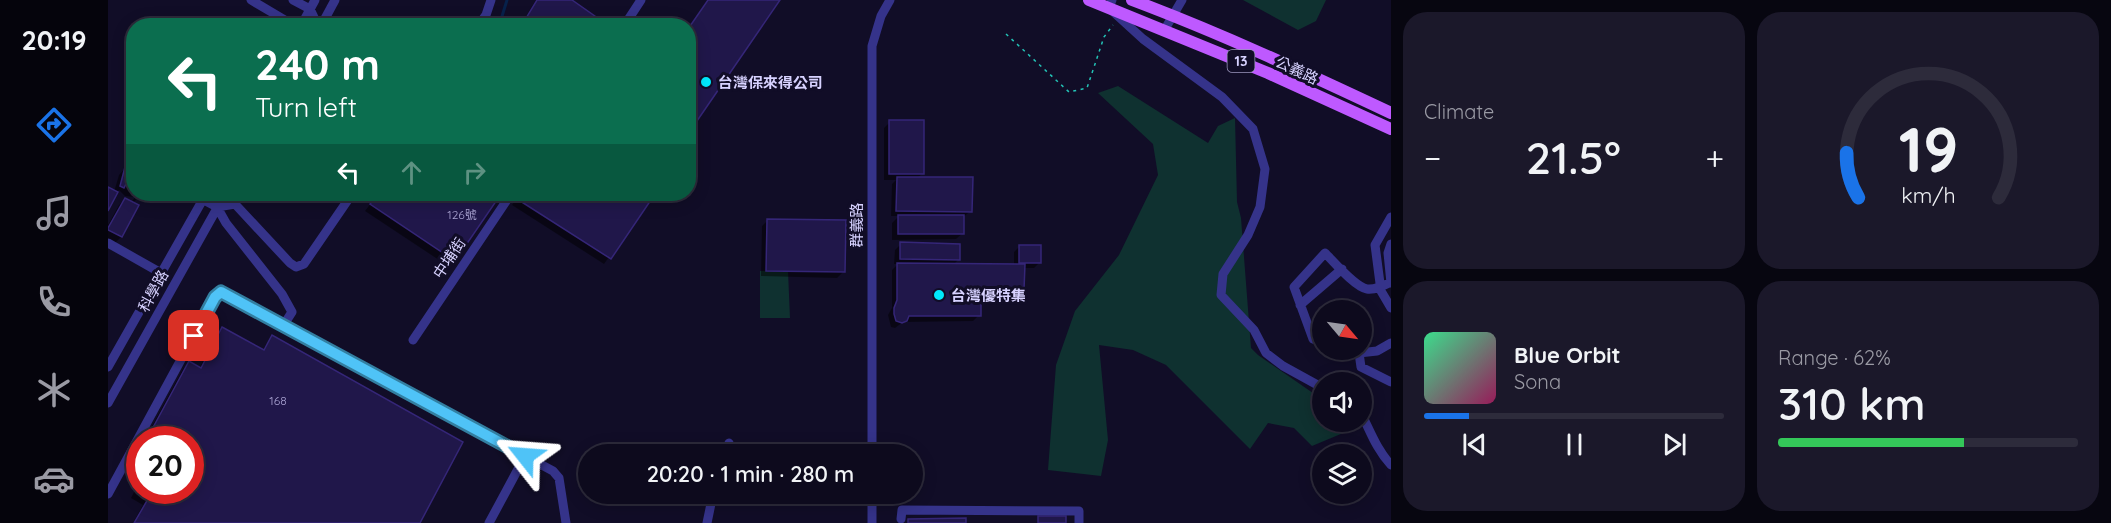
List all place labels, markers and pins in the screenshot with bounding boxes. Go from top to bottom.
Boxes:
place label: 台灣保來得公司 [718,73,823,92]
marker: 台灣保來得公司 [699,75,713,89]
place label: 台灣優特集 [951,286,1026,305]
marker: 台灣優特集 [932,288,946,302]
pin [168,310,219,361]

